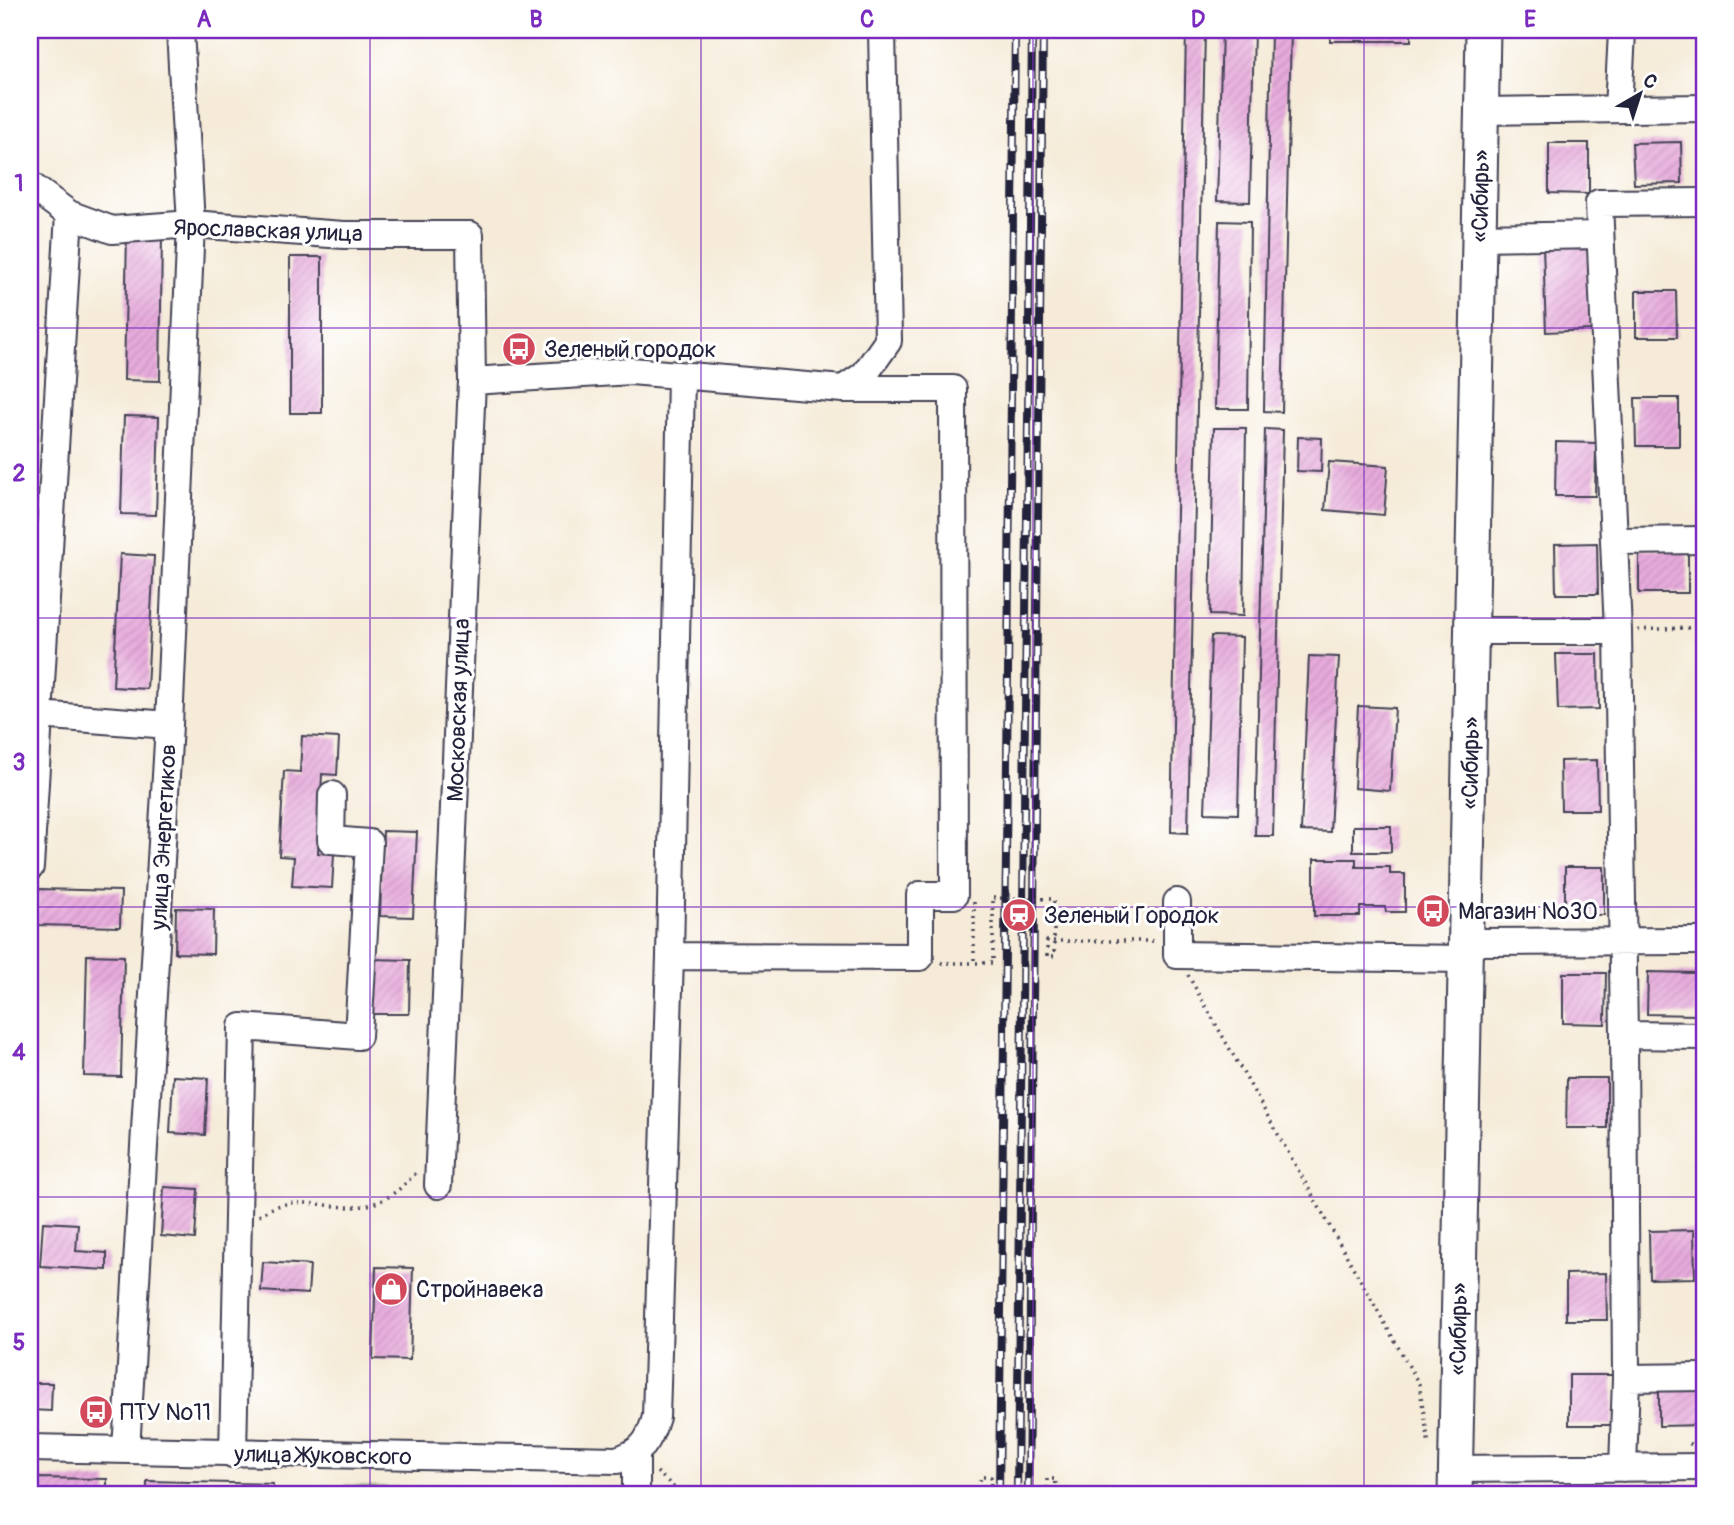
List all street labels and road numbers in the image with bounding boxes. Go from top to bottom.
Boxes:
street label: «Сибирь» [1465,149,1496,242]
street label: Ярославская улица [173,213,363,248]
street label: Московская улица [441,618,476,802]
street label: «Сибирь» [1455,716,1486,809]
street label: улица Энергетиков [144,743,183,932]
street label: «Сибирь» [1443,1282,1474,1375]
street label: улица Жуковского [233,1439,412,1472]

